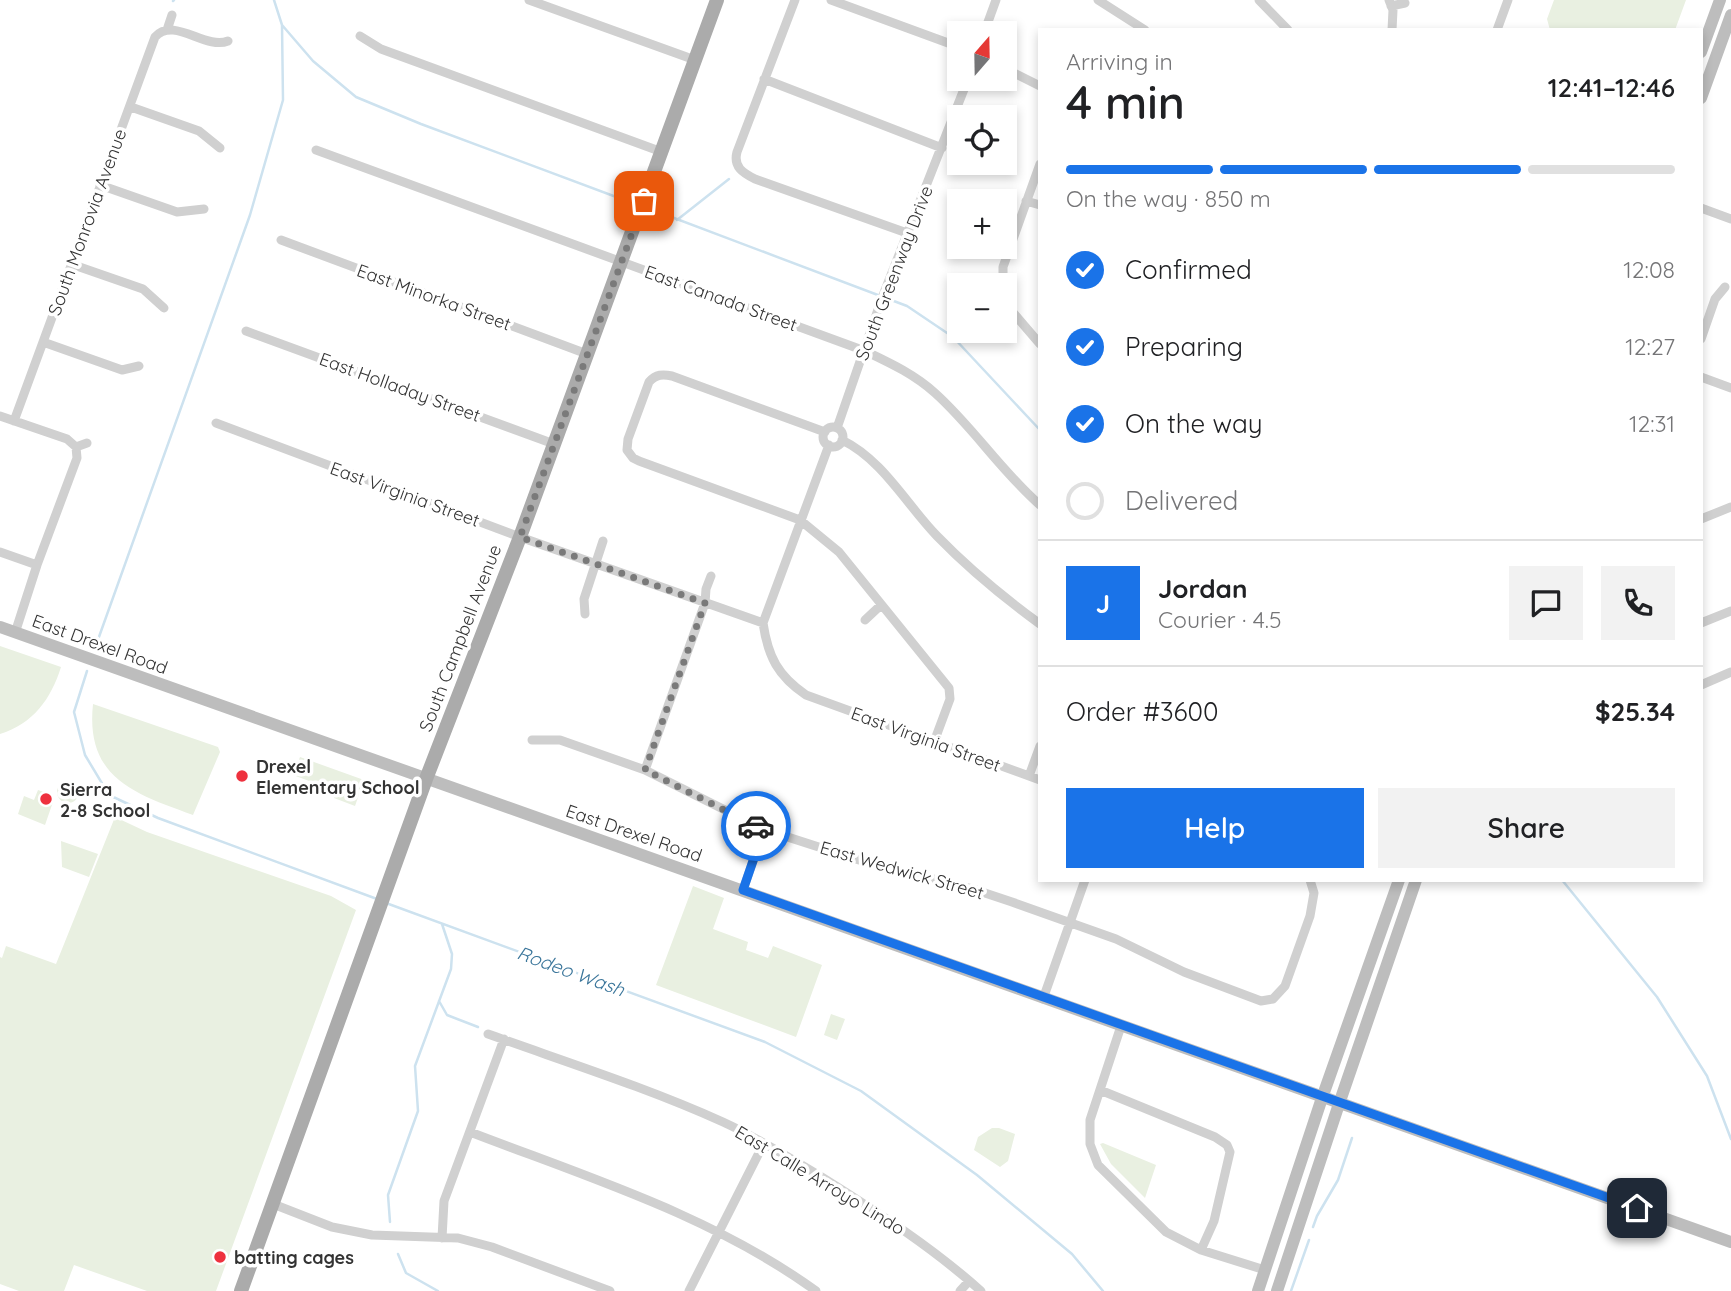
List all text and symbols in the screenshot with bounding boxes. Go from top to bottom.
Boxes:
north arrow [947,21,1017,91]
map controls [947,21,1017,343]
text: Arriving in [1066,47,1173,76]
text: 12:41–12:46 [1548,71,1675,104]
text: 4 min [1066,73,1185,131]
button: locate [947,105,1017,175]
street label: South Monrovia Avenue [43,126,131,318]
pin [614,171,674,231]
icon: bag [625,182,663,220]
street label: South Greenway Drive [850,182,938,364]
text: On the way · 850 m [1066,184,1271,213]
button: + [947,189,1017,259]
icon: check [1066,251,1104,289]
text: Confirmed [1125,253,1252,286]
text: 12:08 [1623,255,1675,284]
street label: East Minorka Street [354,258,514,336]
street label: East Canada Street [642,260,800,336]
button: − [947,273,1017,343]
icon: check [1066,328,1104,366]
text: Preparing [1125,330,1243,363]
text: 12:27 [1625,332,1675,361]
street label: East Holladay Street [316,347,484,427]
icon: check [1066,405,1104,443]
text: On the way [1125,407,1263,440]
text: 12:31 [1629,409,1675,438]
street label: East Virginia Street [327,456,483,532]
text: Delivered [1125,484,1238,517]
street label: South Campbell Avenue [414,541,506,735]
button: chat [1509,566,1583,640]
button: phone [1601,566,1675,640]
text: Jordan [1158,572,1247,605]
text: J [1096,587,1110,620]
text: Courier · 4.5 [1158,605,1282,634]
street label: East Drexel Road [29,609,171,679]
text: Order #3600 [1066,695,1218,728]
text: $25.34 [1595,695,1675,728]
street label: East Virginia Street [848,701,1004,777]
place label: Drexel Elementary School [256,755,420,799]
marker: Drexel Elementary School [234,768,250,784]
place label: Sierra 2-8 School [60,778,150,822]
button: Help [1066,788,1364,868]
button: Share [1378,788,1675,868]
marker: Sierra 2-8 School [38,791,54,807]
courier [721,791,791,861]
street label: East Drexel Road [563,799,705,867]
icon: car [737,807,775,845]
street label: East Wedwick Street [817,836,987,904]
water label: Rodeo Wash [514,940,629,1002]
street label: East Calle Arroyo Lindo [731,1120,909,1240]
pin [1607,1178,1667,1238]
icon: home [1618,1189,1656,1227]
place label: batting cages [234,1246,354,1269]
marker: batting cages [212,1249,228,1265]

